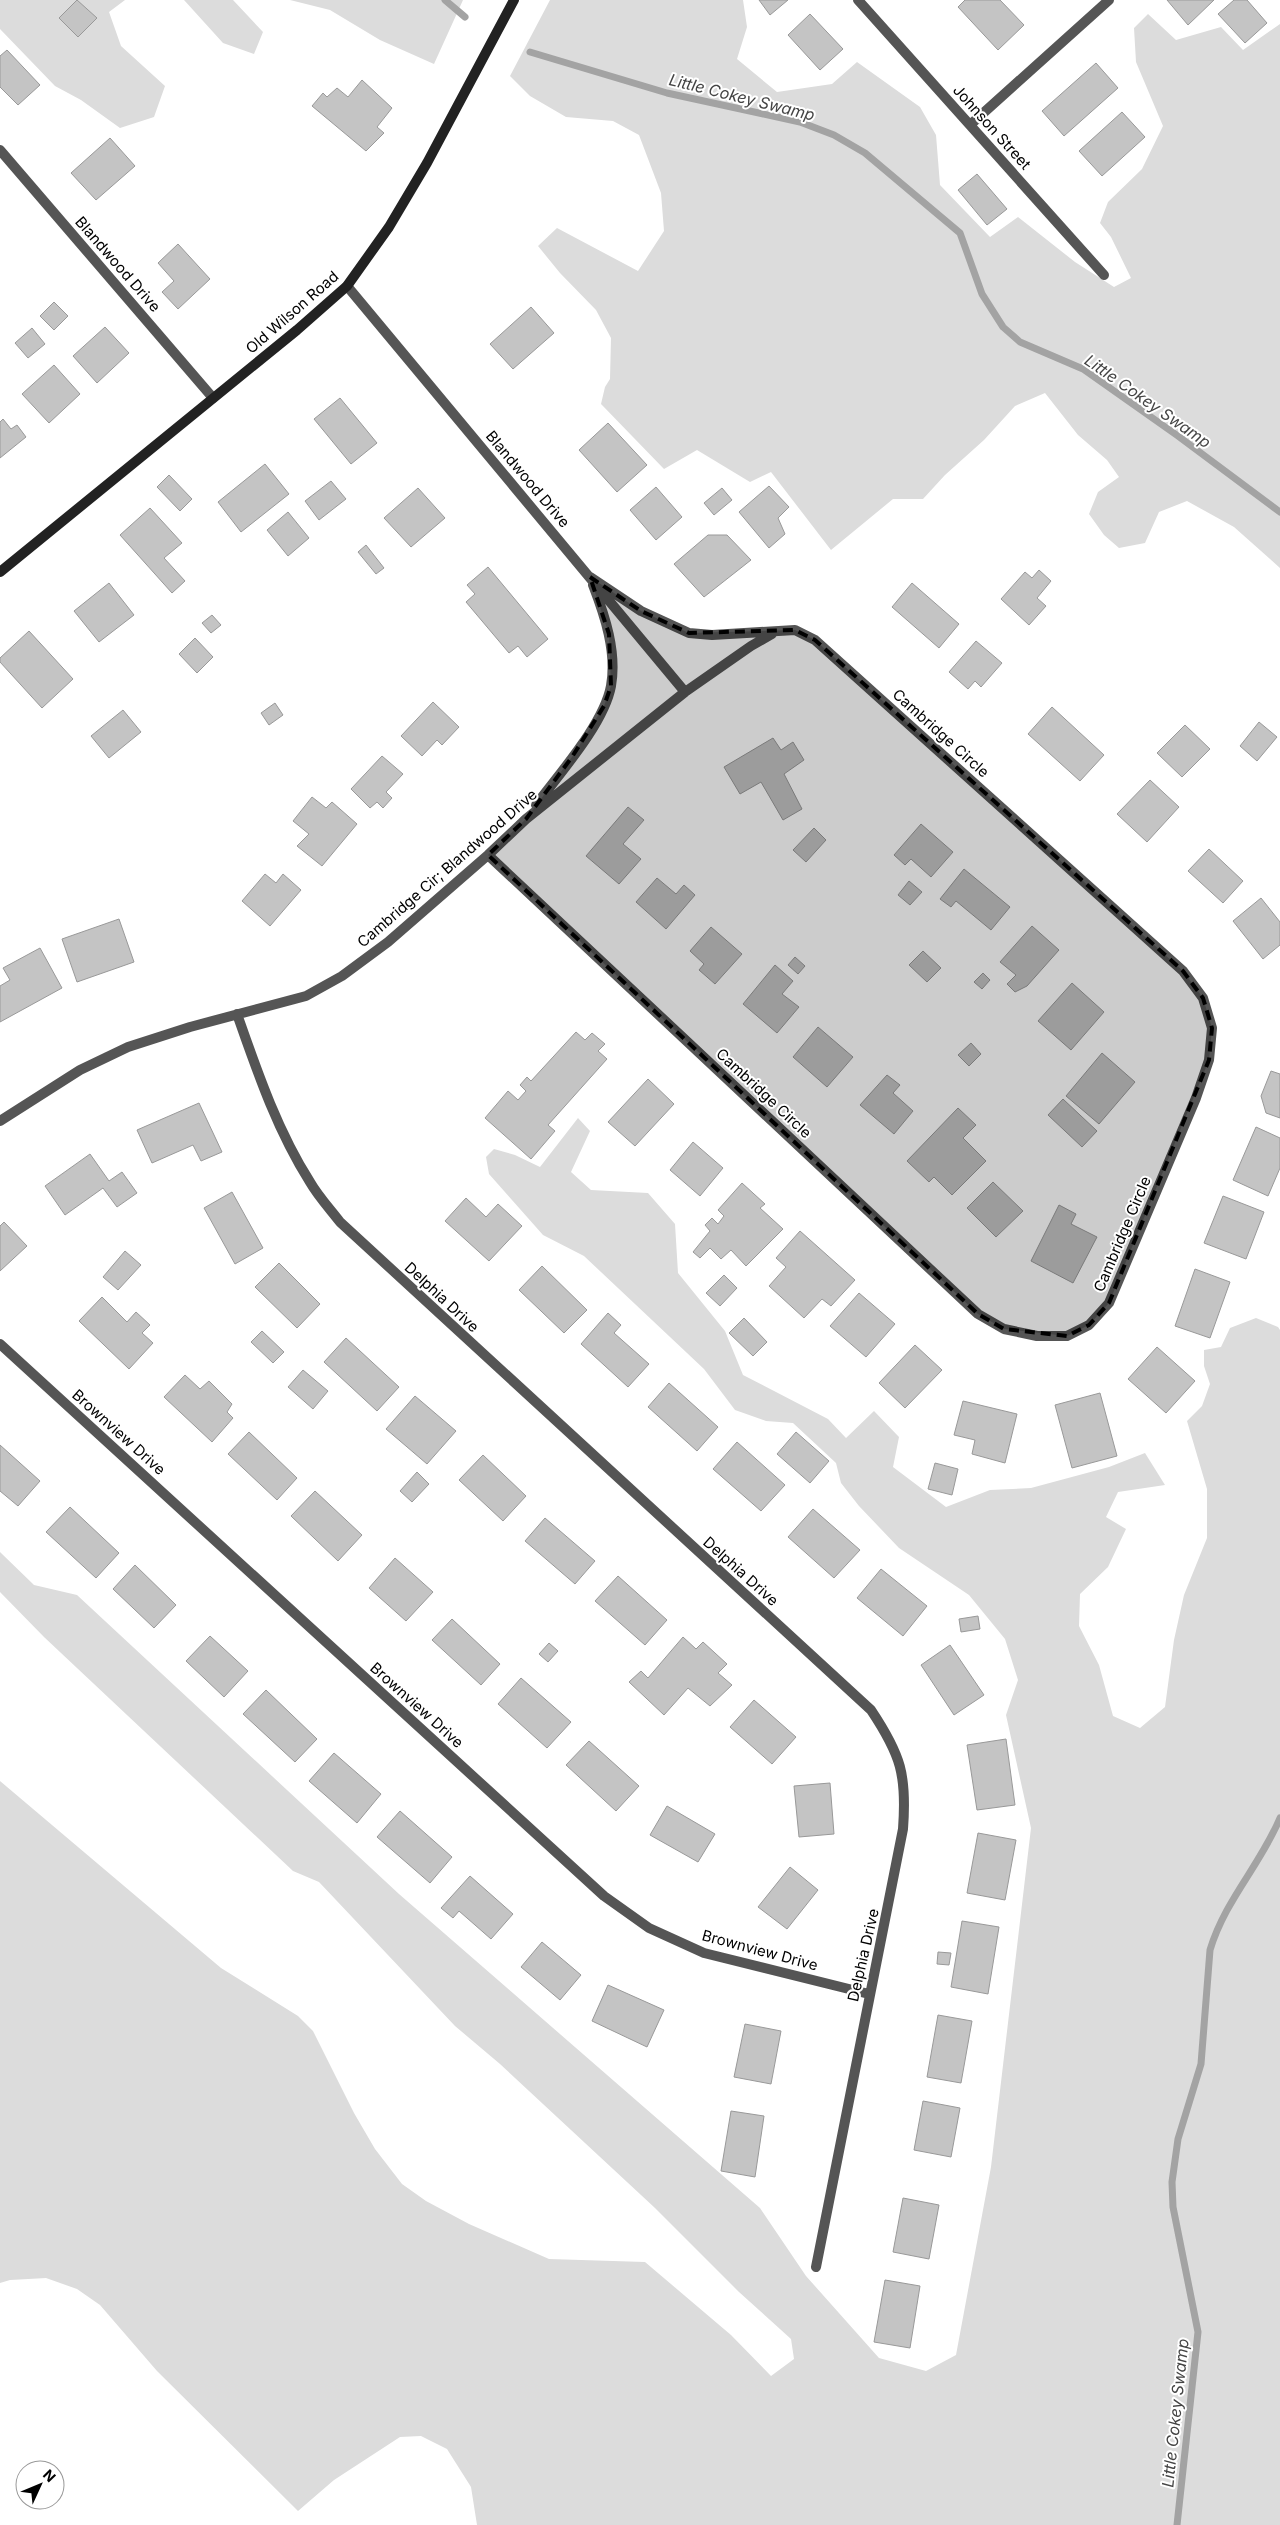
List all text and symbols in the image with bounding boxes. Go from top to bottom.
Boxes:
water label: Little Cokey Swamp [667,69,817,125]
street label: Johnson Street [949,81,1035,173]
street label: Blandwood Drive [71,212,165,316]
street label: Old Wilson Road [242,267,342,357]
water label: Little Cokey Swamp [1081,350,1215,452]
street label: Blandwood Drive [482,427,574,531]
street label: Cambridge Circle [889,685,993,781]
street label: Cambridge Cir; Blandwood Drive [353,785,541,951]
street label: Cambridge Circle [712,1044,816,1142]
street label: Cambridge Circle [1089,1173,1155,1295]
street label: Delphia Drive [401,1258,483,1336]
street label: Brownview Drive [68,1385,170,1479]
street label: Delphia Drive [699,1532,783,1610]
street label: Brownview Drive [366,1658,468,1752]
street label: Delphia Drive [843,1907,883,2003]
street label: Brownview Drive [700,1925,820,1975]
water label: Little Cokey Swamp [1157,2337,1193,2488]
north arrow [15,2460,65,2510]
text: N [40,2466,60,2485]

